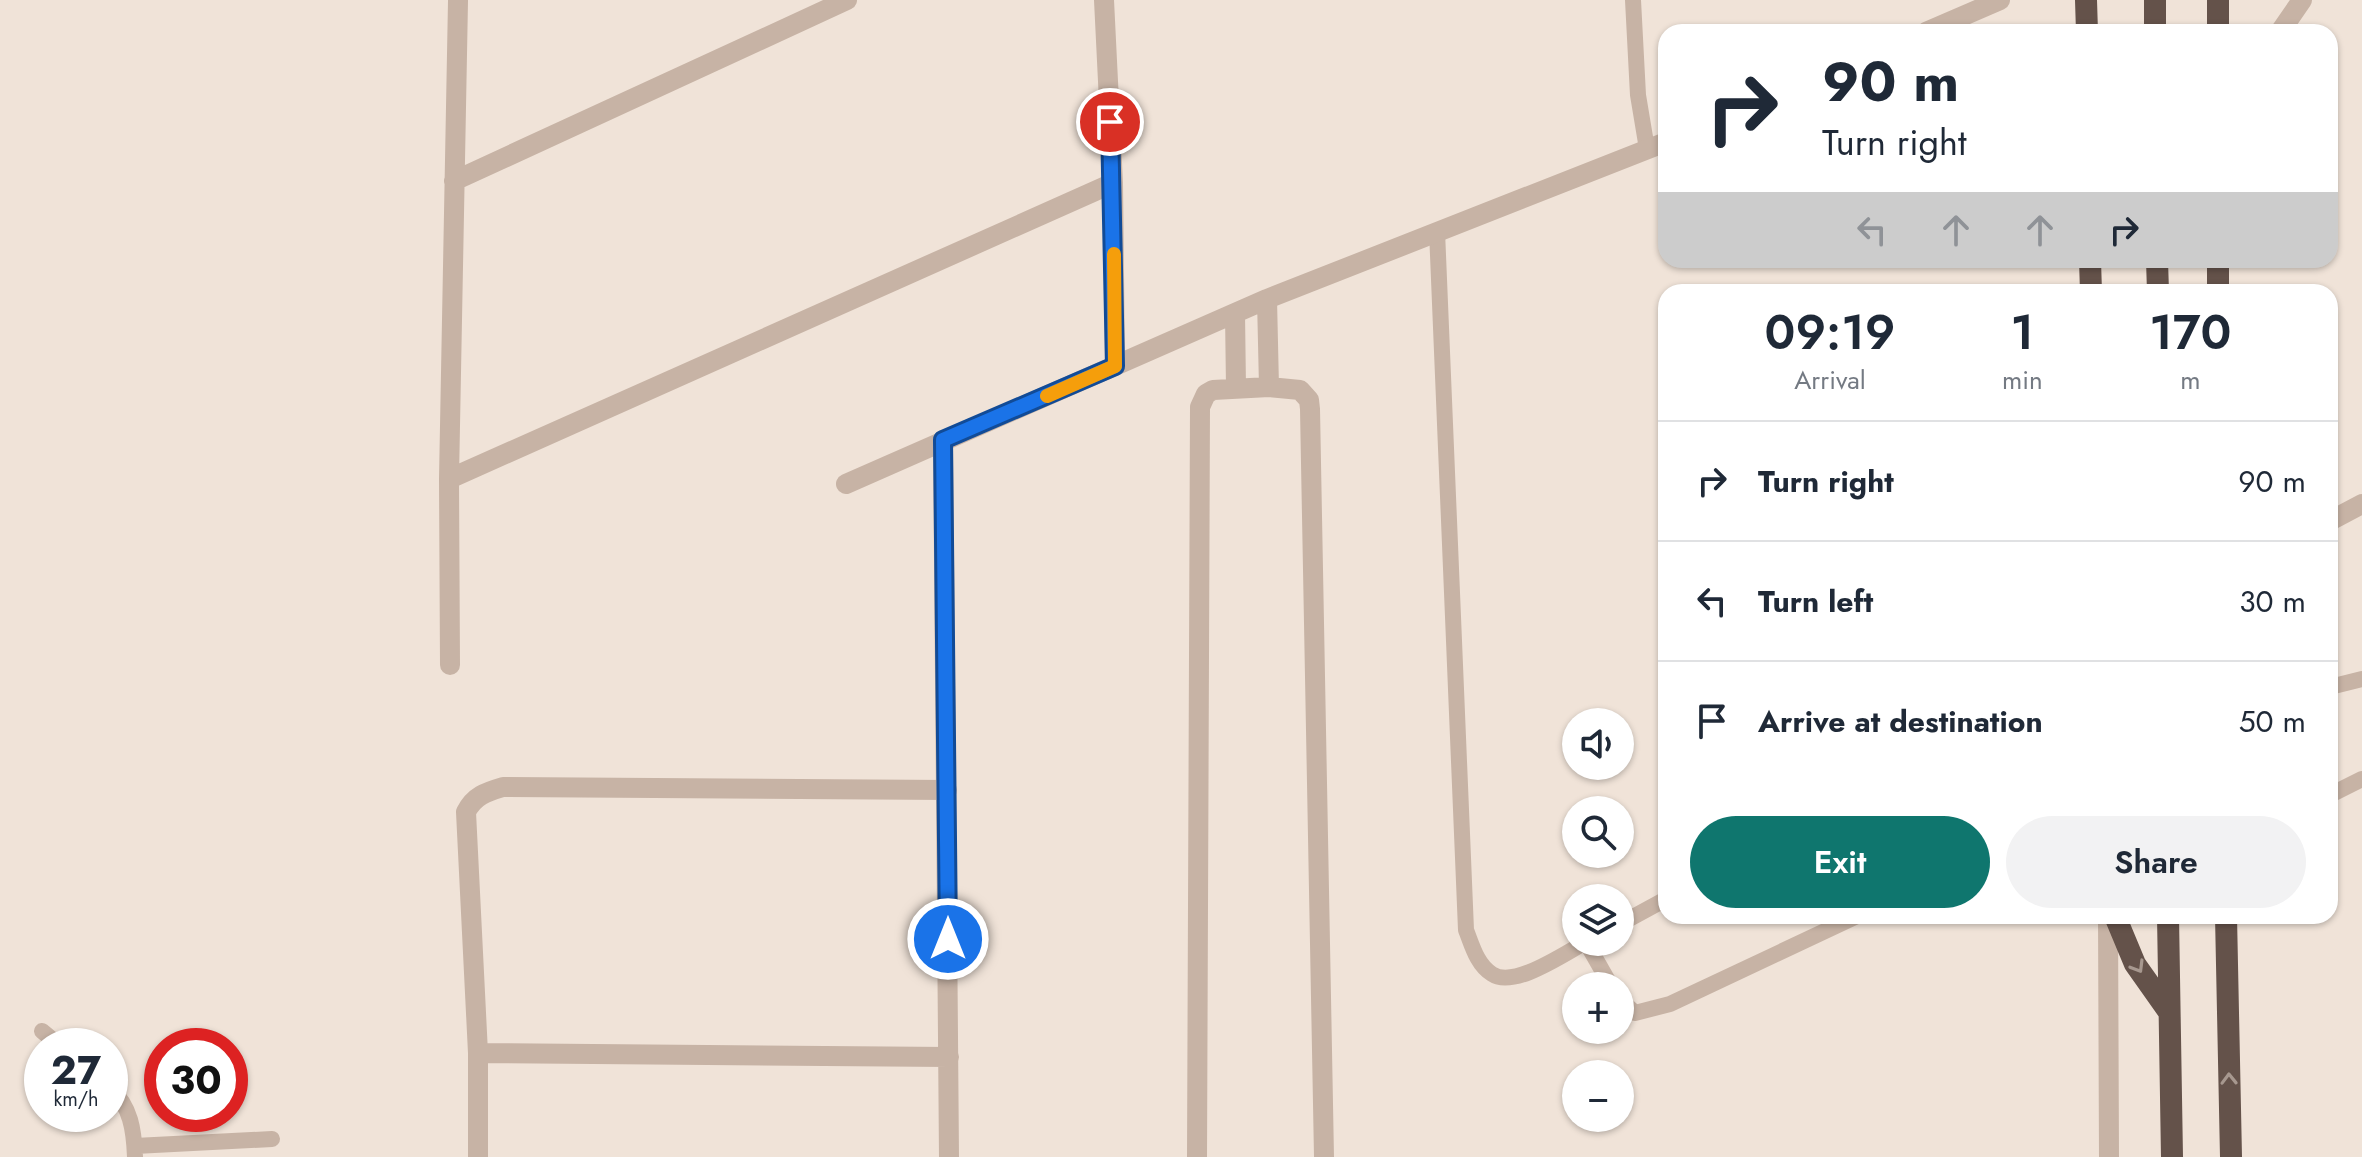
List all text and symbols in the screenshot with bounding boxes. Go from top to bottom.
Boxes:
text: 90 m [1822,41,1959,122]
icon: right [1690,56,1794,160]
pin [1076,88,1144,156]
icon: arrive [1088,100,1132,144]
text: Turn right [1822,116,1967,168]
icon: left [1850,208,1894,252]
icon: ahead [1934,208,1978,252]
icon: ahead [2018,208,2062,252]
icon: right [2102,208,2146,252]
text: 09:19 [1765,298,1896,367]
text: 1 [2011,298,2034,367]
text: 170 [2149,298,2231,367]
text: Arrival [1794,361,1866,399]
text: min [2002,361,2043,399]
text: m [2180,361,2201,399]
icon: right [1690,459,1734,503]
text: Turn right [1758,460,1894,503]
text: 90 m [2238,460,2306,503]
icon: left [1690,579,1734,623]
text: Turn left [1758,580,1873,623]
text: 30 m [2239,580,2306,623]
icon: arrive [1690,699,1734,743]
text: Arrive at destination [1758,700,2043,743]
text: 50 m [2239,700,2306,743]
map controls [1562,708,1634,1132]
button: sound [1562,708,1634,780]
button: search [1562,796,1634,868]
button: Exit [1690,816,1990,908]
button: Share [2006,816,2306,908]
button: layers [1562,884,1634,956]
position arrow [906,897,990,981]
one-way arrow [2128,958,2143,972]
button: + [1562,972,1634,1044]
speed limit sign: 30 [144,1028,248,1132]
text: 27 [51,1041,101,1099]
button: − [1562,1060,1634,1132]
one-way arrow [2221,1072,2238,1085]
text: km/h [53,1085,99,1114]

